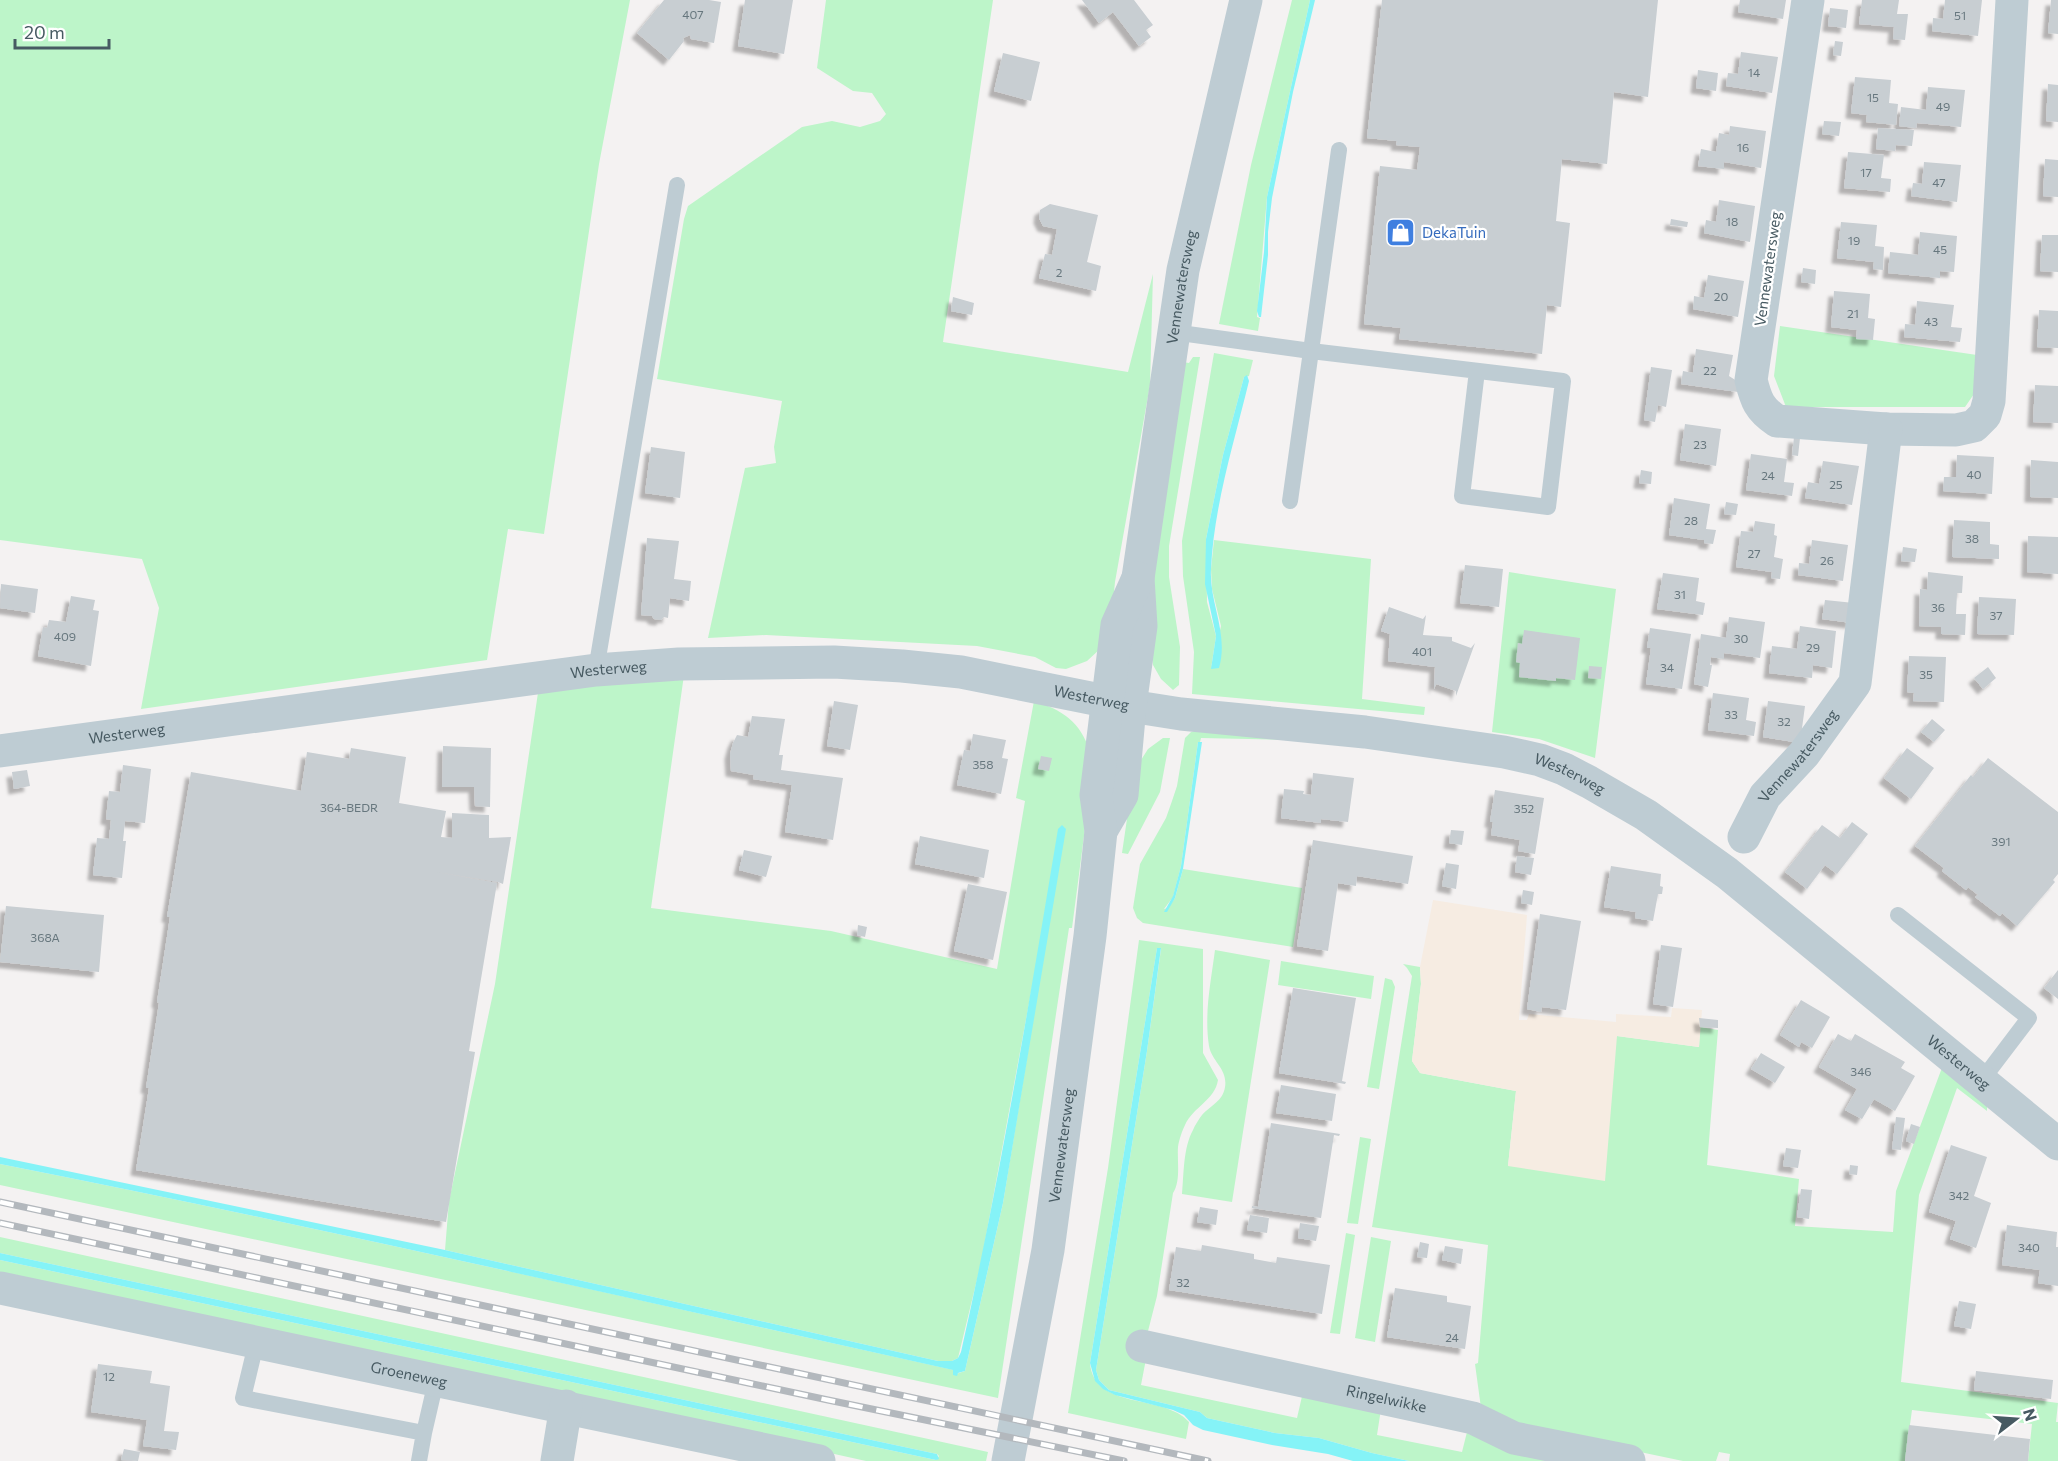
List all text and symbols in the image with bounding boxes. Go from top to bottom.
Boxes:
house number: 407 [682,7,704,21]
house number: 51 [1954,8,1966,22]
scale bar [15,12,110,50]
text: 20 m [24,21,65,43]
house number: 14 [1748,65,1760,79]
house number: 15 [1867,90,1879,104]
house number: 49 [1936,99,1950,113]
house number: 16 [1737,140,1749,154]
house number: 17 [1860,165,1872,179]
house number: 47 [1932,175,1946,189]
street label: Vennewatersweg [1750,210,1784,328]
house number: 18 [1726,214,1738,228]
shop icon: DekaTuin [1385,217,1417,249]
place label: DekaTuin [1422,223,1486,241]
street label: Vennewatersweg [1162,228,1200,346]
house number: 19 [1848,233,1860,247]
house number: 45 [1933,242,1947,256]
house number: 2 [1056,265,1063,279]
house number: 20 [1714,289,1728,303]
house number: 21 [1847,306,1859,320]
house number: 43 [1924,314,1938,328]
house number: 22 [1703,363,1717,377]
house number: 23 [1693,437,1707,451]
house number: 40 [1966,467,1982,481]
house number: 24 [1761,468,1775,482]
house number: 25 [1829,477,1843,491]
house number: 28 [1684,513,1698,527]
house number: 38 [1965,531,1979,545]
house number: 27 [1748,546,1760,560]
house number: 26 [1820,553,1834,567]
house number: 31 [1674,587,1686,601]
house number: 36 [1931,600,1945,614]
house number: 37 [1989,608,2003,622]
house number: 409 [54,629,76,643]
house number: 30 [1734,631,1749,645]
house number: 29 [1806,640,1820,654]
house number: 401 [1412,644,1432,658]
street label: Westerweg [569,656,647,681]
house number: 34 [1660,660,1674,674]
house number: 35 [1919,667,1933,681]
street label: Westerweg [1052,681,1131,714]
street label: Vennewatersweg [1753,705,1841,805]
house number: 33 [1724,707,1738,721]
house number: 32 [1777,714,1791,728]
street label: Westerweg [87,719,166,747]
street label: Westerweg [1532,749,1609,798]
house number: 358 [972,757,994,771]
house number: 364-BEDR [320,800,378,814]
house number: 352 [1514,801,1535,815]
house number: 391 [1991,834,2011,848]
house number: 368A [30,930,60,944]
street label: Westerweg [1924,1031,1995,1093]
house number: 346 [1850,1064,1872,1078]
street label: Vennewatersweg [1044,1087,1078,1204]
house number: 342 [1949,1188,1970,1202]
house number: 340 [2018,1240,2040,1254]
house number: 32 [1176,1275,1190,1289]
house number: 24 [1445,1330,1459,1344]
street label: Groeneweg [369,1357,449,1390]
house number: 12 [103,1369,115,1383]
street label: Ringelwikke [1345,1381,1429,1416]
north arrow [1986,1389,2046,1449]
text: N [2020,1406,2042,1423]

